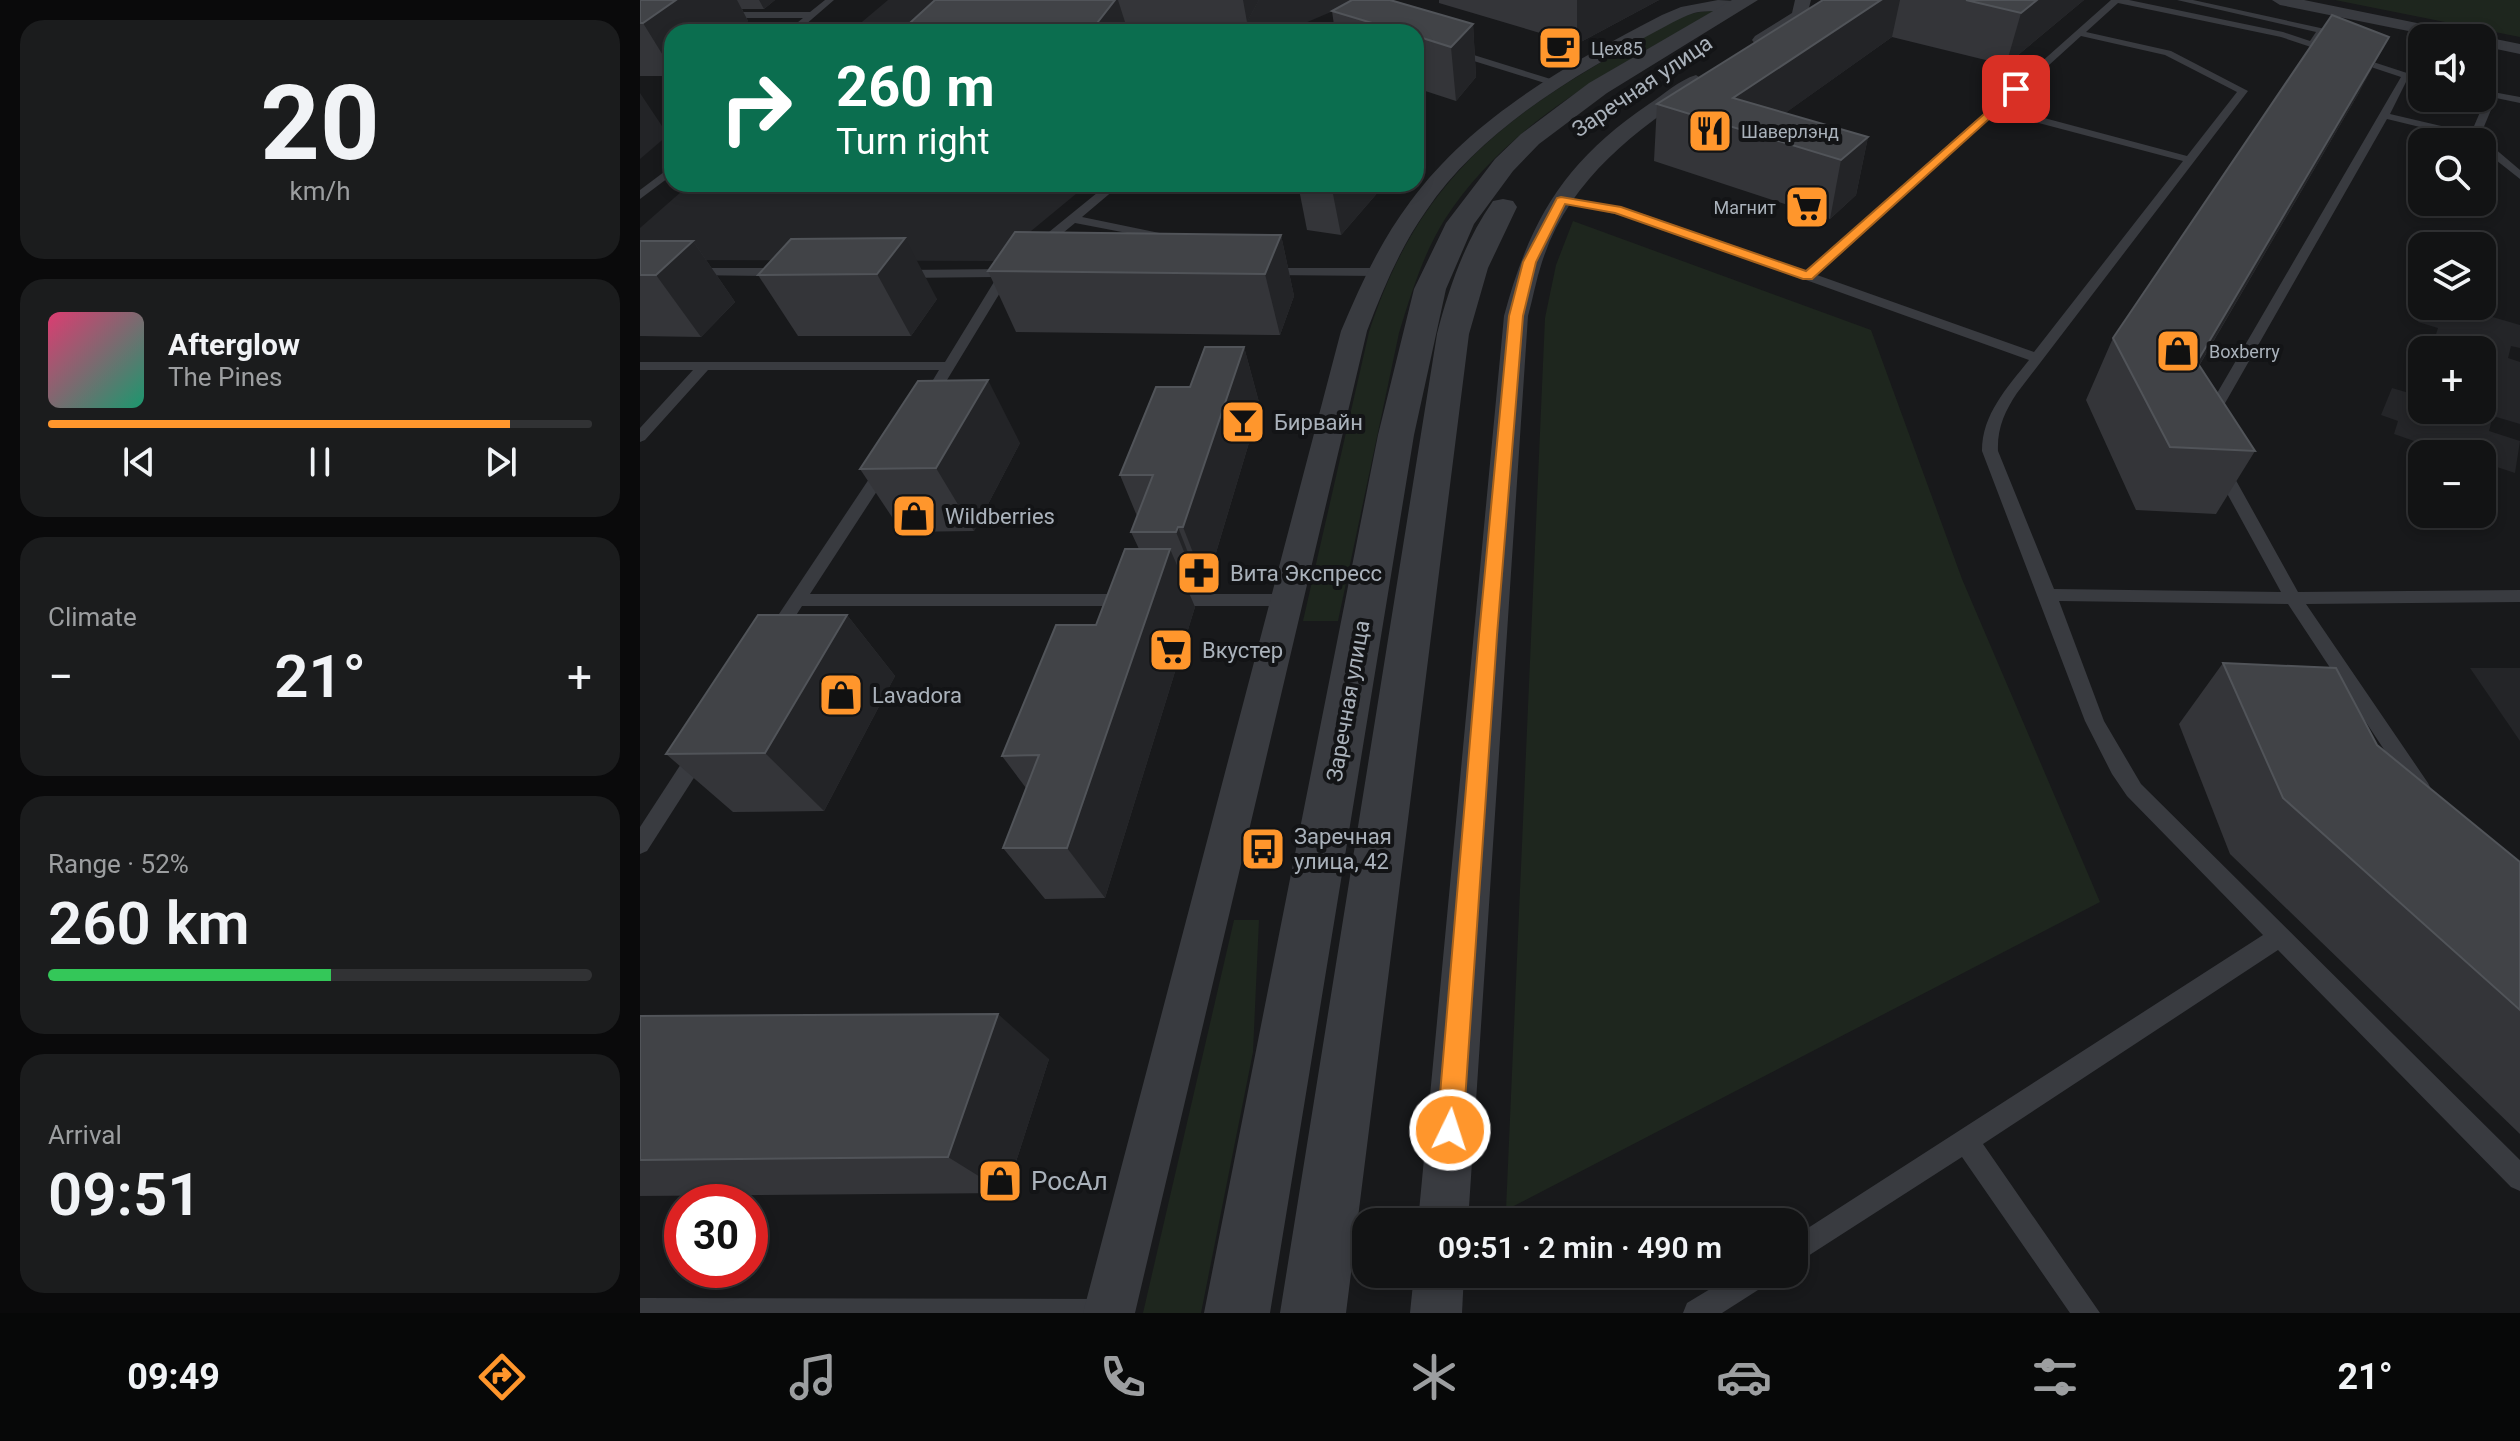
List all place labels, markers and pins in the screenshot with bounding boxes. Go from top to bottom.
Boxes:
cafe icon: Цех85 [1536,24,1584,72]
place label: Цех85 [1591,38,1643,59]
pin [1982,55,2050,123]
restaurant icon: Шаверлэнд [1686,107,1734,155]
place label: Шаверлэнд [1741,121,1839,142]
supermarket icon: Магнит [1783,183,1831,231]
place label: Магнит [1714,197,1776,218]
shop icon: Boxberry [2154,327,2202,375]
place label: Boxberry [2209,341,2280,362]
bar icon: Бирвайн [1219,398,1267,446]
place label: Бирвайн [1274,410,1363,435]
shop icon: Wildberries [890,492,938,540]
place label: Wildberries [945,504,1055,529]
pharmacy icon: Вита Экспресс [1175,549,1223,597]
place label: Вита Экспресс [1230,561,1382,586]
supermarket icon: Вкустер [1147,626,1195,674]
place label: Вкустер [1202,638,1283,663]
shop icon: Lavadora [817,671,865,719]
place label: Lavadora [872,683,962,708]
place label: Заречная улица, 42 [1294,824,1392,874]
bus stop icon: Заречная улица, 42 [1239,825,1287,873]
shop icon: РосАл [976,1157,1024,1205]
place label: РосАл [1031,1166,1108,1196]

